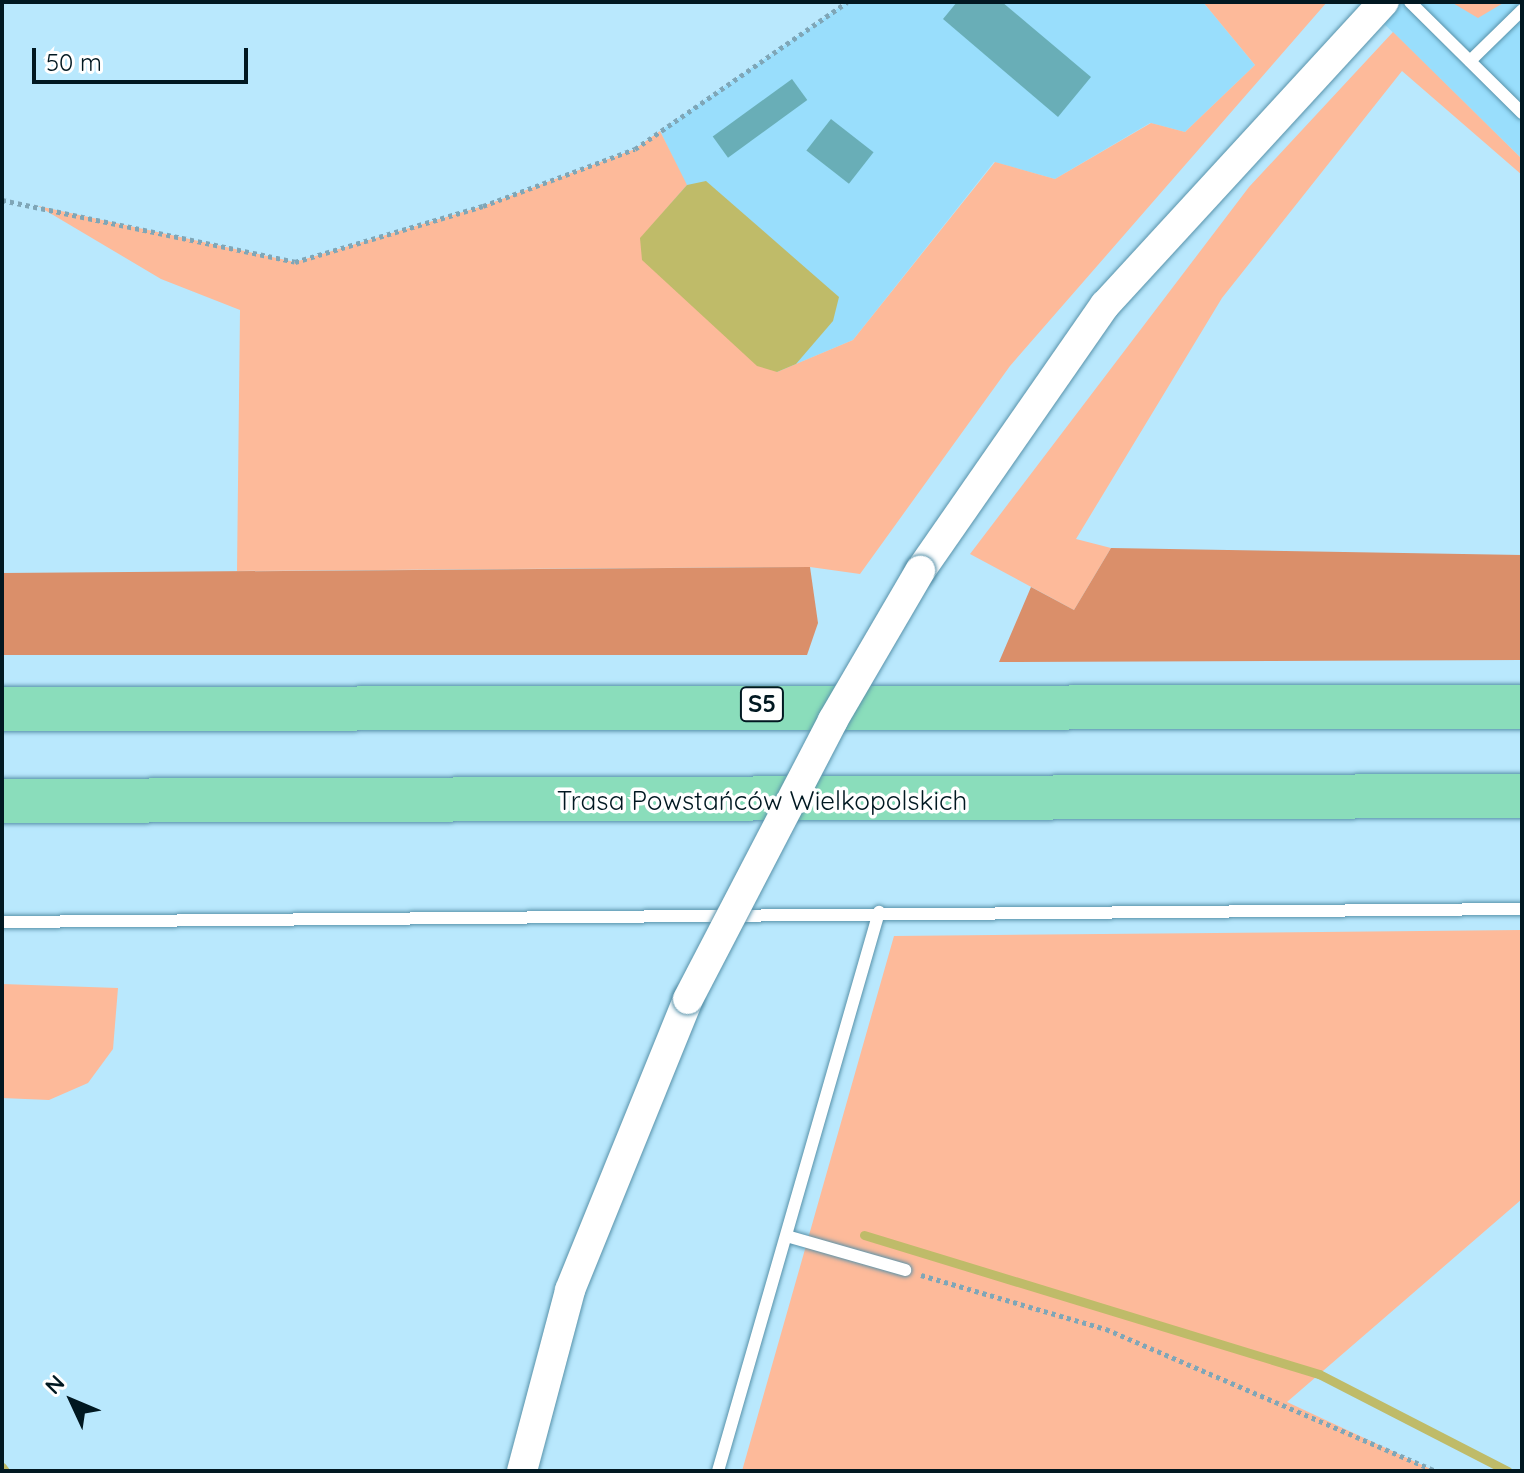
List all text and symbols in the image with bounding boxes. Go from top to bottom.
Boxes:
scale bar [36,32,252,82]
text: 50 m [46,47,102,77]
road number: S5 [738,684,786,724]
street label: Trasa Powstańców Wielkopolskich [557,785,967,817]
north arrow [32,1361,112,1441]
text: N [39,1369,70,1400]

